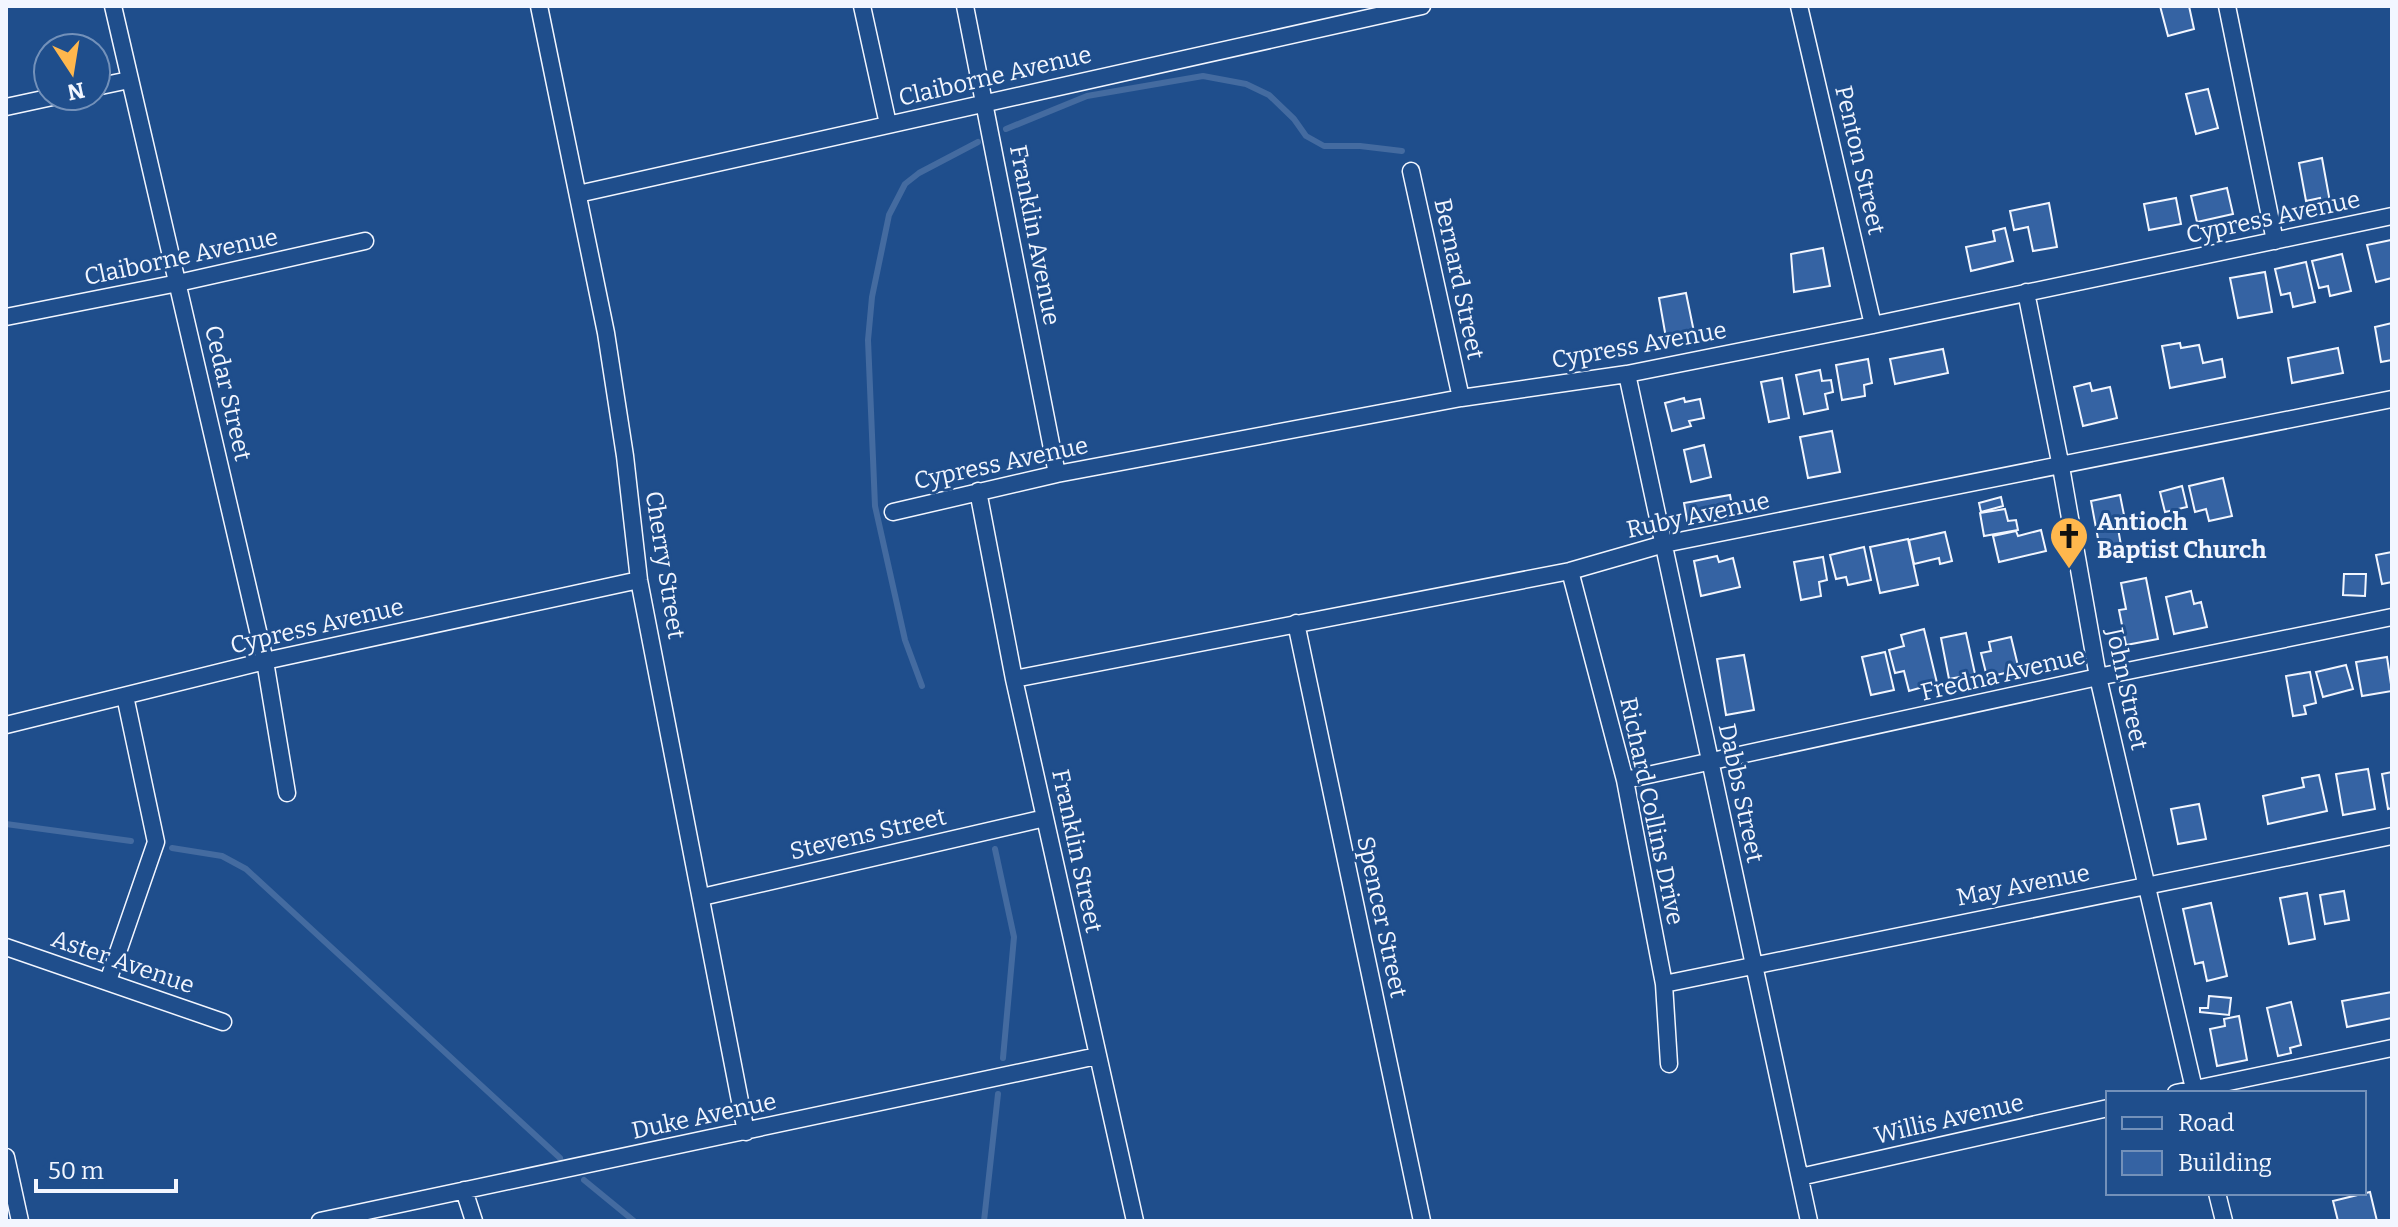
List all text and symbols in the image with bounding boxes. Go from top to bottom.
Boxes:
north arrow [32,32,112,112]
street label: Claiborne Avenue [896,40,1094,112]
text: N [65,76,87,106]
street label: Penton Street [1829,83,1891,238]
street label: Franklin Avenue [1004,143,1066,327]
street label: Cypress Avenue [2183,185,2363,249]
street label: Bernard Street [1428,196,1490,362]
street label: Claiborne Avenue [82,223,280,291]
street label: Cypress Avenue [1549,316,1729,374]
street label: Cedar Street [199,323,257,464]
street label: Cypress Avenue [911,431,1091,495]
street label: Ruby Avenue [1624,486,1772,544]
street label: Cherry Street [639,489,691,641]
place label: Antioch Baptist Church [2097,508,2266,564]
church icon: Antioch Baptist Church [2048,515,2090,570]
street label: Cypress Avenue [228,592,406,660]
street label: John Street [2100,624,2154,753]
street label: Fredna Avenue [1918,641,2088,707]
street label: Richard Collins Drive [1614,695,1690,927]
street label: Dabbs Street [1713,721,1769,865]
street label: Franklin Street [1046,767,1108,936]
street label: Stevens Street [787,802,949,866]
street label: Spencer Street [1351,834,1413,1001]
street label: May Avenue [1954,858,2092,912]
street label: Aster Avenue [48,924,198,1000]
street label: Duke Avenue [629,1087,779,1145]
street label: Willis Avenue [1872,1088,2026,1150]
legend [2106,1091,2366,1195]
text: Road [2178,1109,2234,1137]
scale bar [36,1143,176,1193]
text: Building [2178,1149,2272,1177]
text: 50 m [48,1157,104,1185]

